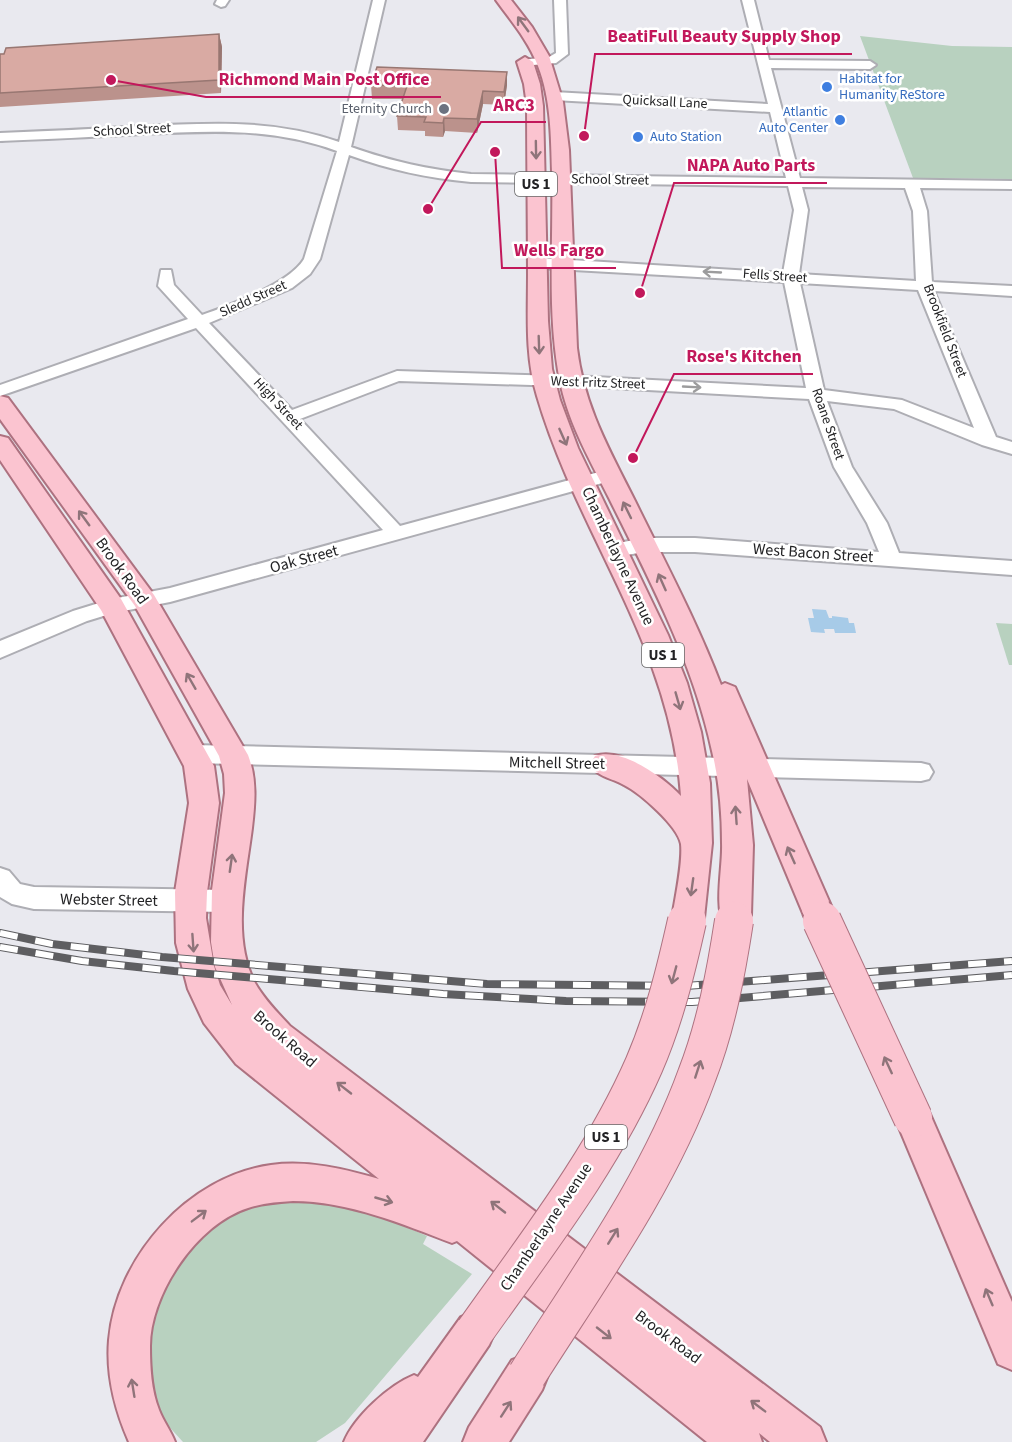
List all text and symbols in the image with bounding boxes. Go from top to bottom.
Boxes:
one-way arrow [516,17,529,33]
callout: BeatiFull Beauty Supply Shop [595,18,852,54]
text: BeatiFull Beauty Supply Shop [607,24,841,49]
callout: Richmond Main Post Office [206,61,441,97]
text: Richmond Main Post Office [218,67,430,92]
place label: Habitat for Humanity ReStore [839,69,945,105]
marker: Habitat for Humanity ReStore [820,80,834,94]
callout: ARC3 [481,86,546,122]
street label: Quicksall Lane [622,90,708,114]
text: ARC3 [492,93,535,118]
place label: Eternity Church [341,99,432,119]
marker: Eternity Church [437,102,451,116]
place label: Atlantic Auto Center [759,102,829,138]
marker: Atlantic Auto Center [833,113,847,127]
street label: School Street [92,118,172,142]
place label: Auto Station [650,127,722,147]
marker: Auto Station [631,130,645,144]
one-way arrow [530,139,542,159]
callout: NAPA Auto Parts [674,147,827,183]
text: NAPA Auto Parts [687,153,815,178]
street label: School Street [571,169,649,191]
road number: US 1 [515,172,557,196]
callout: Wells Fargo [502,232,616,268]
text: Wells Fargo [514,238,604,263]
street label: Fells Street [742,264,808,288]
one-way arrow [702,267,722,278]
street label: Sledd Street [216,275,290,323]
street label: Brookfield Street [918,281,972,381]
one-way arrow [534,334,545,354]
callout: Rose's Kitchen [674,338,813,374]
text: Rose's Kitchen [686,344,802,369]
street label: West Fritz Street [550,371,646,395]
street label: High Street [248,373,308,435]
one-way arrow [682,382,702,393]
street label: Roane Street [806,385,850,463]
one-way arrow [558,427,569,445]
street label: Chamberlayne Avenue [576,483,660,629]
one-way arrow [621,501,633,519]
one-way arrow [78,510,90,526]
street label: Brook Road [90,533,154,609]
street label: West Bacon Street [752,538,875,568]
street label: Oak Street [267,539,341,579]
one-way arrow [656,573,667,591]
road number: US 1 [642,643,684,667]
one-way arrow [185,673,197,690]
one-way arrow [673,691,684,710]
street label: Mitchell Street [509,751,606,775]
one-way arrow [730,805,741,825]
one-way arrow [785,846,796,864]
one-way arrow [226,853,237,873]
one-way arrow [687,876,698,896]
street label: Webster Street [60,888,159,912]
one-way arrow [188,932,199,952]
one-way arrow [668,965,680,984]
street label: Brook Road [248,1005,322,1073]
one-way arrow [882,1056,893,1074]
one-way arrow [694,1060,705,1079]
one-way arrow [336,1082,352,1094]
road number: US 1 [585,1125,627,1149]
street label: Chamberlayne Avenue [495,1158,597,1295]
one-way arrow [374,1195,393,1206]
one-way arrow [491,1200,507,1213]
one-way arrow [191,1210,207,1223]
one-way arrow [608,1228,620,1245]
one-way arrow [983,1288,994,1306]
street label: Brook Road [630,1305,706,1369]
one-way arrow [595,1327,611,1340]
one-way arrow [127,1379,138,1399]
one-way arrow [499,1400,512,1417]
one-way arrow [751,1400,767,1413]

